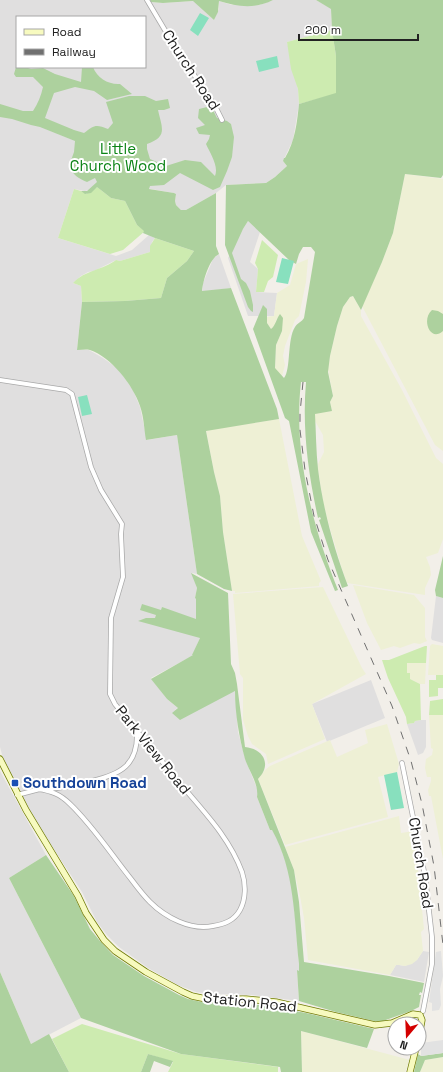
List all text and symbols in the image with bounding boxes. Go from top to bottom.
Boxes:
legend [16,16,146,68]
scale bar [299,16,418,42]
text: 200 m [305,22,341,38]
text: Road [52,24,81,40]
street label: Church Road [158,26,224,114]
text: Railway [52,44,96,60]
park label: Little Church Wood [70,139,166,175]
street label: Park View Road [112,701,195,798]
place label: Southdown Road [23,773,147,792]
marker: Southdown Road [10,778,20,788]
street label: Church Road [405,816,438,910]
street label: Station Road [202,987,298,1016]
north arrow [387,1016,427,1056]
text: N [398,1038,410,1053]

